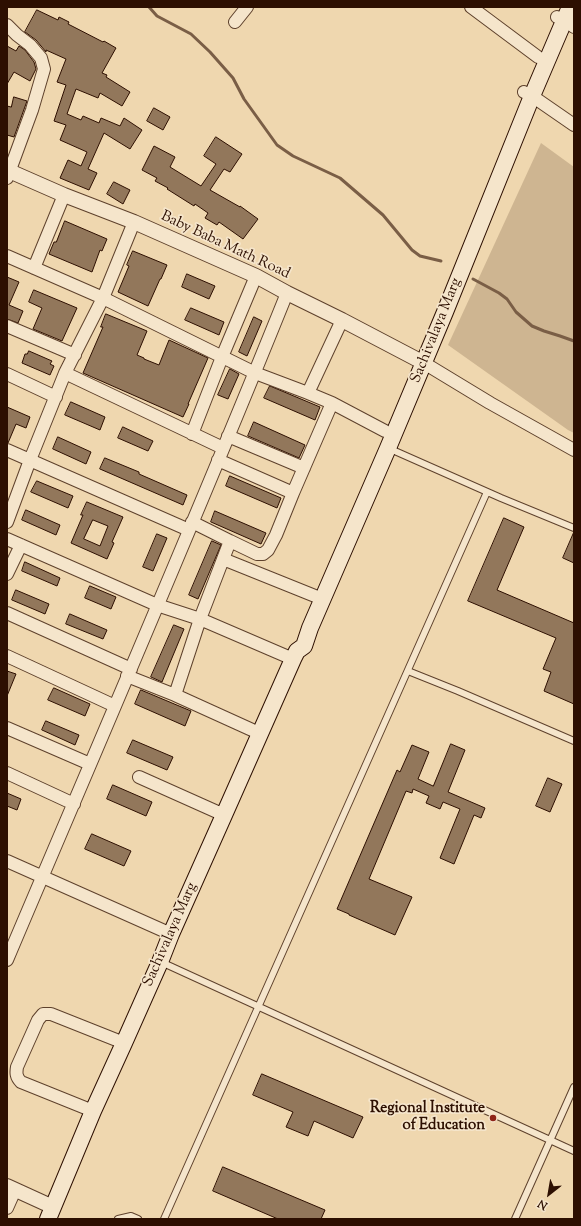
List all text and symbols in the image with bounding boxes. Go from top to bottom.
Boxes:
street label: Baby Baba Math Road [157,208,293,284]
street label: Sachivalaya Marg [408,276,466,386]
street label: Sachivalaya Marg [140,880,202,990]
place label: Regional Institute of Education [370,1100,485,1135]
marker: Regional Institute of Education [488,1113,498,1123]
north arrow [529,1174,569,1214]
text: N [535,1195,551,1213]

